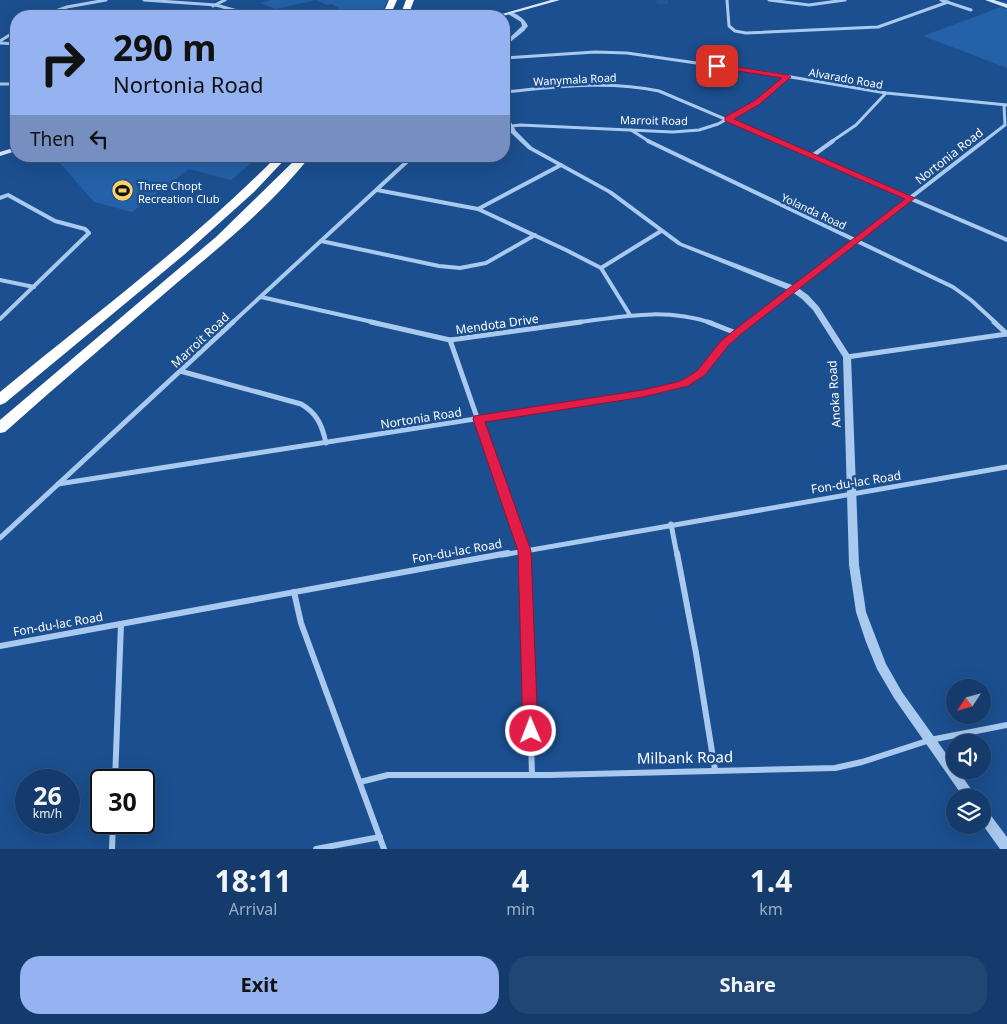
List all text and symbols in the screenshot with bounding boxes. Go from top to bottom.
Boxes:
text: 290 m [113,24,216,71]
icon: right [30,30,95,95]
pin [696,45,738,87]
icon: arrive [703,52,731,80]
street label: Alvarado Road [808,64,884,92]
text: Nortonia Road [113,69,264,99]
street label: Wanymala Road [533,69,617,89]
street label: Marroit Road [620,112,688,128]
street label: Nortonia Road [911,124,987,188]
icon: left [85,125,113,153]
text: Then [30,126,75,152]
place label: Three Chopt Recreation Club [138,178,220,206]
sports icon: Three Chopt Recreation Club [110,179,134,203]
street label: Yolanda Road [779,189,849,233]
street label: Marroit Road [167,309,233,371]
street label: Mendota Drive [454,310,540,338]
street label: Anoka Road [823,360,845,428]
street label: Nortonia Road [379,403,463,433]
street label: Fon-du-lac Road [810,466,902,498]
street label: Fon-du-lac Road [411,535,503,567]
street label: Fon-du-lac Road [12,608,104,640]
north arrow [946,679,991,724]
map controls [946,679,991,834]
position arrow [504,704,556,756]
button: sound [946,734,991,779]
street label: Milbank Road [637,746,733,768]
speed limit sign: 30 [90,769,155,834]
text: 26 [33,778,62,812]
button: layers [946,789,991,834]
text: km/h [33,805,62,822]
text: 18:11 [215,860,292,901]
text: 4 [512,860,529,901]
text: 1.4 [750,860,792,901]
text: Arrival [229,898,277,920]
text: min [506,898,535,920]
text: km [759,898,783,920]
button: Exit [20,956,499,1014]
button: Share [509,956,987,1014]

